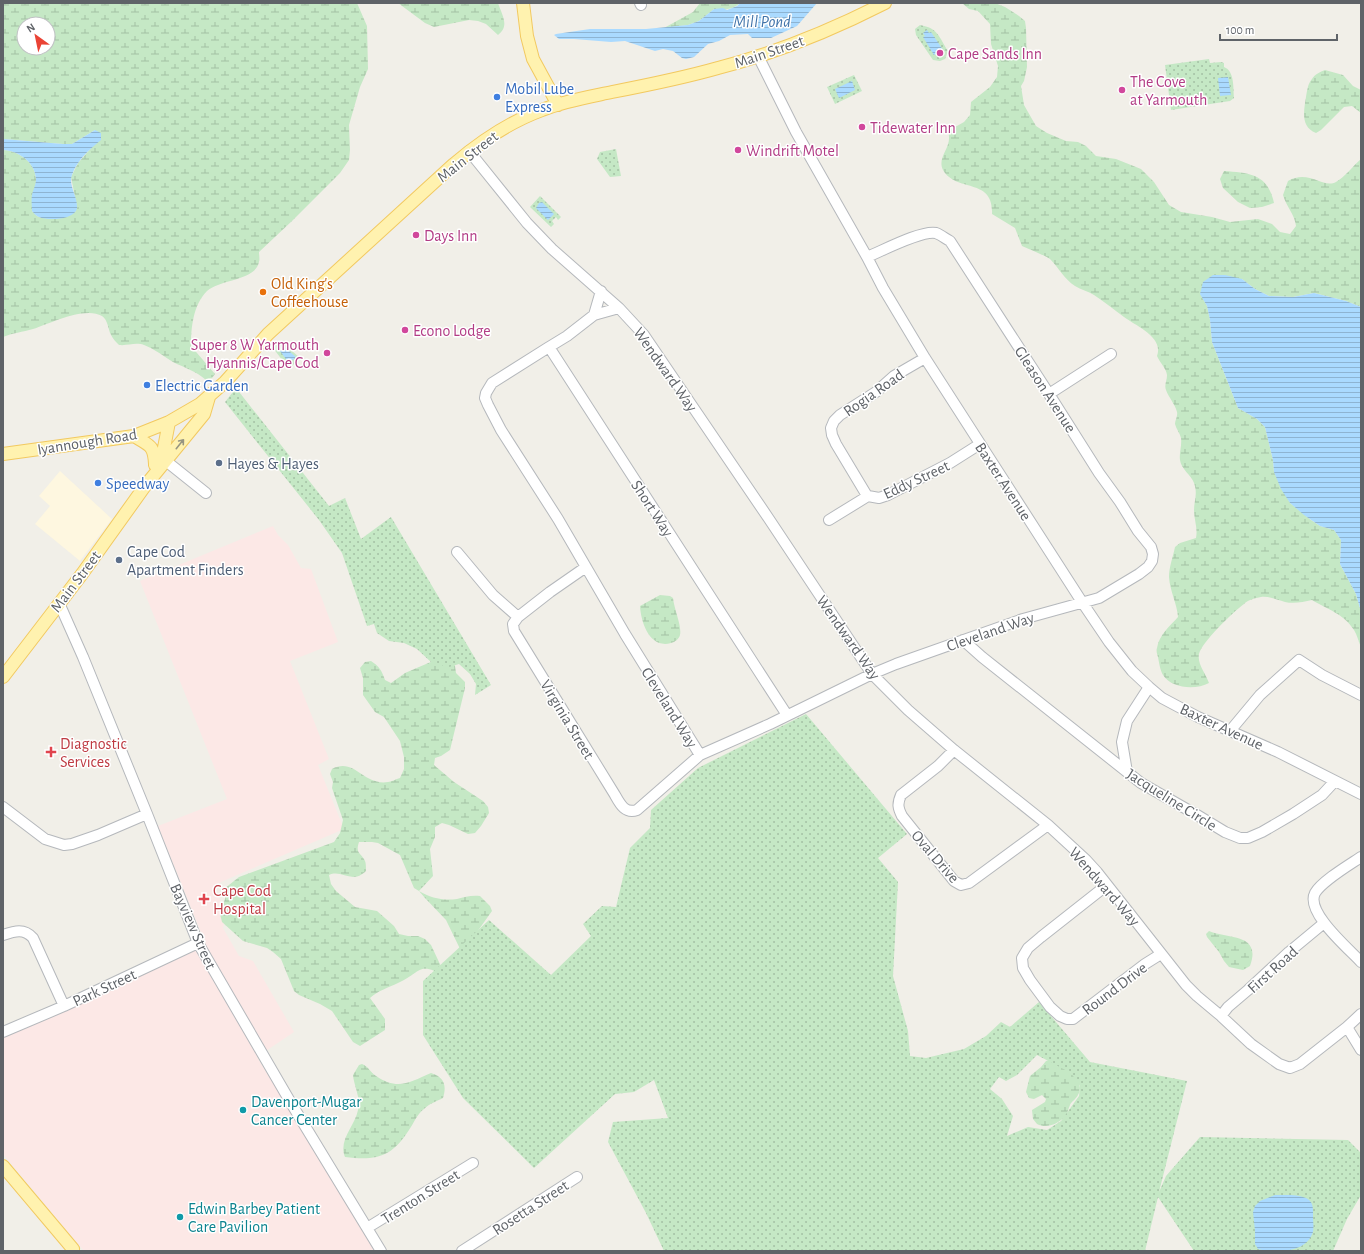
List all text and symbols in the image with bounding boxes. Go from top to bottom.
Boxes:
water label: Mill Pond [733,13,791,30]
north arrow [16,16,56,56]
scale bar [1220,16,1337,42]
text: N [25,21,37,35]
text: 100 m [1226,24,1254,36]
street label: Main Street [733,33,806,71]
place label: Cape Sands Inn [948,46,1042,62]
marker: Cape Sands Inn [935,48,945,58]
place label: The Cove at Yarmouth [1130,74,1207,108]
place label: Mobil Lube Express [505,81,574,115]
marker: The Cove at Yarmouth [1117,85,1127,95]
marker: Mobil Lube Express [492,92,502,102]
place label: Tidewater Inn [870,120,956,136]
marker: Tidewater Inn [857,122,867,132]
street label: Main Street [434,128,501,185]
place label: Windrift Motel [746,143,839,159]
marker: Windrift Motel [733,145,743,155]
place label: Days Inn [424,228,477,245]
marker: Days Inn [411,230,421,240]
place label: Old King's Coffeehouse [271,276,348,310]
marker: Old King's Coffeehouse [258,287,268,297]
place label: Econo Lodge [413,323,491,339]
marker: Econo Lodge [400,325,410,335]
street label: Wendward Way [629,325,700,415]
place label: Super 8 W Yarmouth Hyannis/Cape Cod [191,337,319,372]
street label: Gleason Avenue [1011,344,1079,436]
marker: Super 8 W Yarmouth Hyannis/Cape Cod [322,348,332,358]
street label: Rogia Road [840,366,907,419]
place label: Electric Garden [155,378,249,394]
marker: Electric Garden [142,380,152,390]
street label: Iyannough Road [36,426,138,459]
one-way arrow [176,438,185,449]
street label: Baxter Avenue [972,440,1034,523]
place label: Hayes & Hayes [227,456,319,473]
marker: Hayes & Hayes [214,458,224,468]
street label: Eddy Street [881,458,952,503]
place label: Speedway [106,476,169,493]
street label: Short Way [627,477,676,540]
marker: Speedway [93,478,103,488]
place label: Cape Cod Apartment Finders [127,544,244,578]
street label: Main Street [48,548,104,615]
marker: Cape Cod Apartment Finders [114,555,124,565]
street label: Wendward Way [812,593,883,683]
street label: Cleveland Way [945,609,1037,655]
street label: Cleveland Way [637,665,700,751]
street label: Virginia Street [537,677,597,762]
street label: Baxter Avenue [1178,701,1266,753]
place label: Diagnostic Services [60,736,127,770]
marker: Diagnostic Services [45,746,57,758]
street label: Jacqueline Circle [1124,766,1219,834]
street label: Oval Drive [908,827,962,886]
street label: Wendward Way [1065,844,1143,930]
street label: Bayview Street [166,881,219,972]
place label: Cape Cod Hospital [213,883,271,917]
marker: Cape Cod Hospital [198,893,210,905]
street label: First Road [1244,943,1301,996]
street label: Round Drive [1079,959,1150,1018]
street label: Park Street [70,966,139,1010]
place label: Davenport-Mugar Cancer Center [251,1094,362,1128]
marker: Davenport-Mugar Cancer Center [238,1105,248,1115]
street label: Trenton Street [379,1167,462,1227]
street label: Rosetta Street [490,1177,572,1238]
place label: Edwin Barbey Patient Care Pavilion [188,1201,320,1235]
marker: Edwin Barbey Patient Care Pavilion [175,1212,185,1222]

